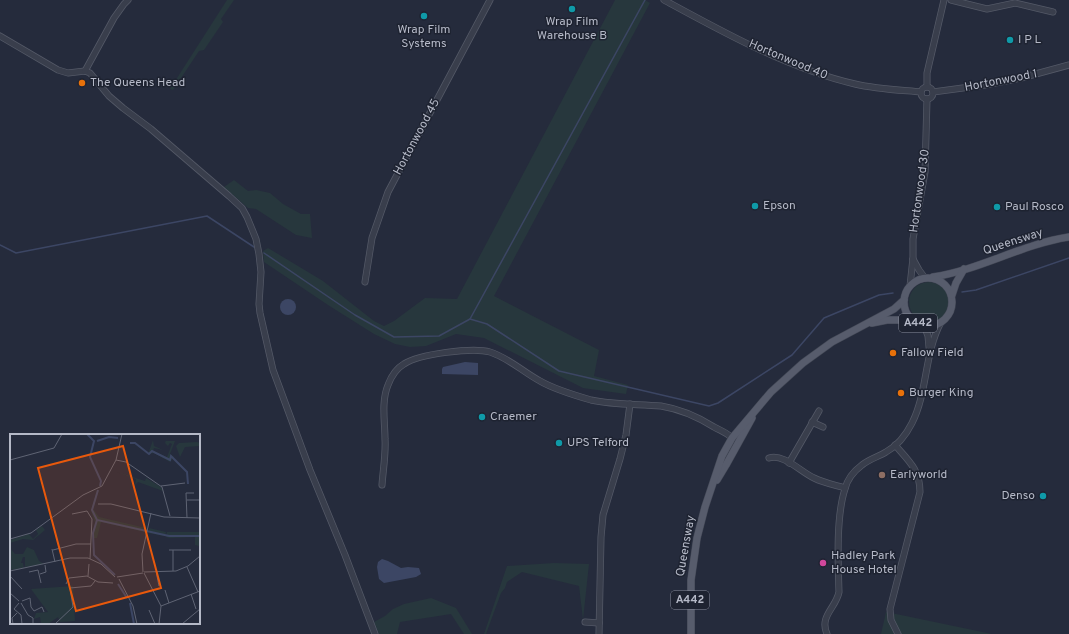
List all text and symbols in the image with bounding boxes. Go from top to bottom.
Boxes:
marker: Wrap Film Warehouse B [567,4,577,14]
marker: Wrap Film Systems [419,11,429,21]
place label: Wrap Film Warehouse B [537,14,607,44]
place label: Wrap Film Systems [397,22,451,52]
place label: I P L [1018,32,1042,48]
marker: I P L [1005,35,1015,45]
street label: Hortonwood 40 [746,36,830,84]
street label: Hortonwood 1 [963,66,1039,96]
place label: The Queens Head [90,75,185,91]
marker: The Queens Head [77,78,87,88]
street label: Hortonwood 45 [390,96,444,178]
street label: Hortonwood 30 [906,148,934,234]
place label: Epson [763,198,796,214]
place label: Paul Rosco [1005,199,1064,215]
marker: Epson [750,201,760,211]
marker: Paul Rosco [992,202,1002,212]
street label: Queensway [981,225,1045,259]
road number: A442 [899,314,937,332]
place label: Fallow Field [901,345,964,361]
marker: Fallow Field [888,348,898,358]
place label: Burger King [909,385,974,401]
marker: Burger King [896,388,906,398]
place label: Craemer [490,409,537,425]
marker: Craemer [477,412,487,422]
inset map [10,434,200,624]
place label: UPS Telford [567,435,629,451]
marker: UPS Telford [554,438,564,448]
place label: Earlyworld [890,467,947,483]
marker: Earlyworld [877,470,887,480]
place label: Denso [1001,488,1035,504]
marker: Denso [1038,491,1048,501]
street label: Queensway [673,514,699,578]
place label: Hadley Park House Hotel [831,548,897,578]
marker: Hadley Park House Hotel [818,558,828,568]
road number: A442 [671,591,709,609]

